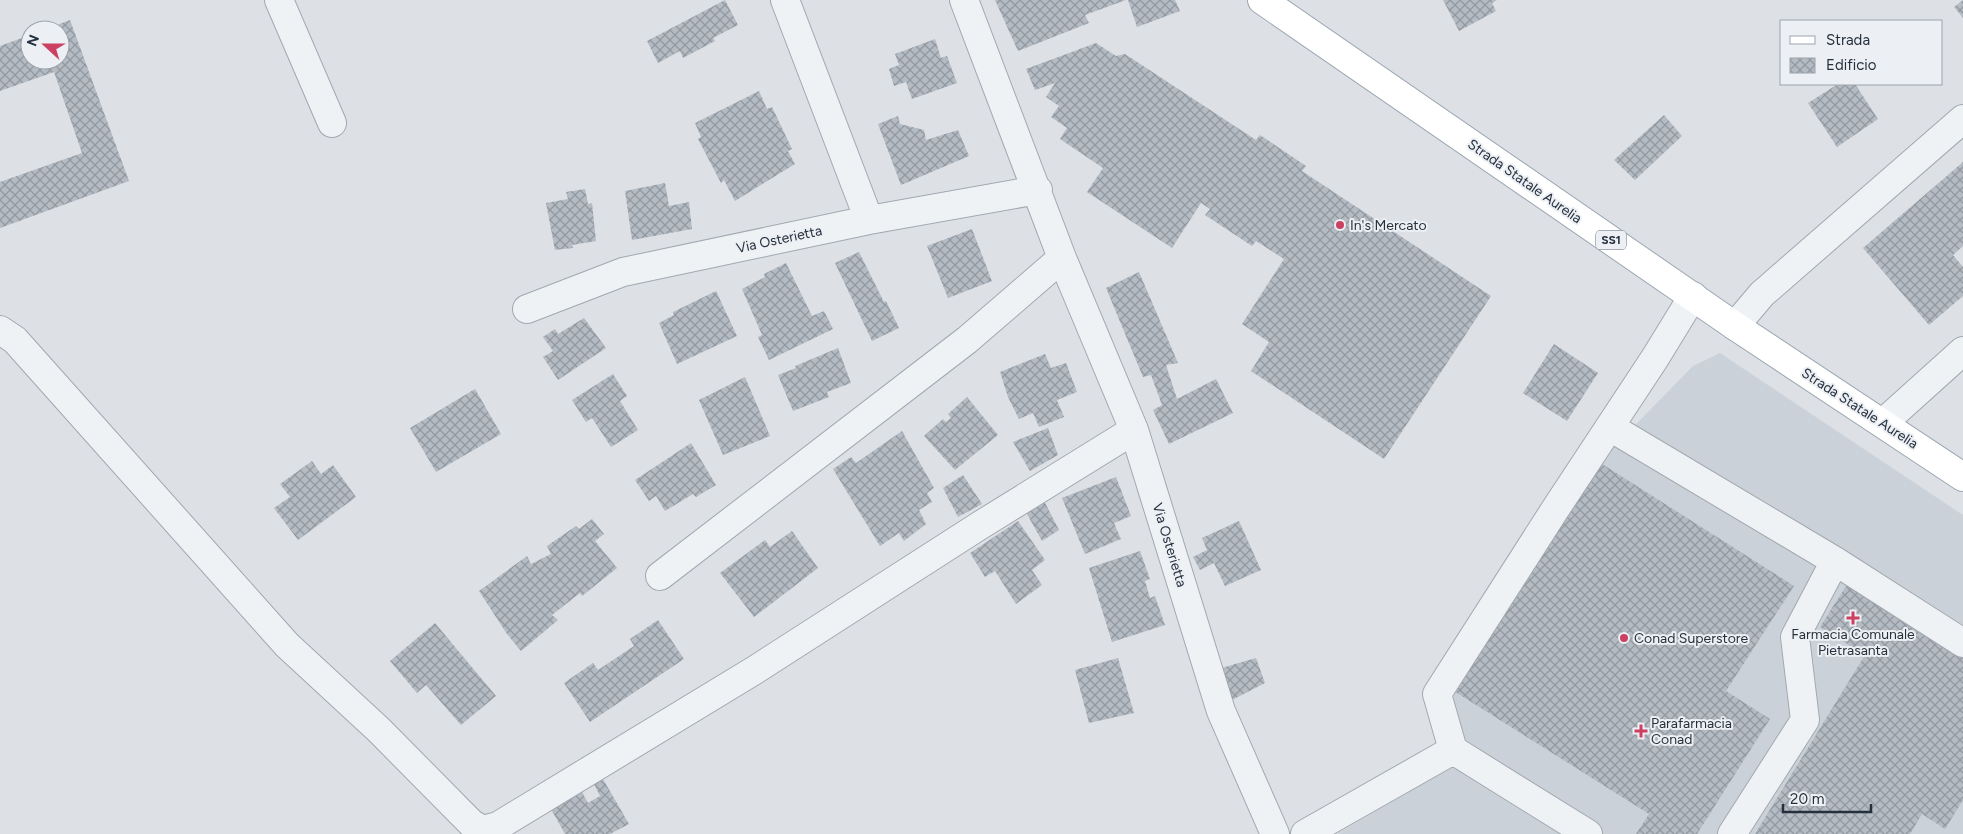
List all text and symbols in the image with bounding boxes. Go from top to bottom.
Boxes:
north arrow [20,20,70,70]
legend [1780,20,1943,85]
text: Strada [1826,31,1870,49]
text: N [23,32,43,49]
text: Edificio [1826,56,1877,74]
street label: Strada Statale Aurelia [1464,136,1585,227]
place label: In's Mercato [1350,217,1427,234]
marker: In's Mercato [1334,219,1346,231]
street label: Via Osterietta [735,222,823,257]
road number: SS1 [1596,230,1626,250]
street label: Strada Statale Aurelia [1798,364,1921,452]
street label: Via Osterietta [1149,501,1190,589]
marker: Farmacia Comunale Pietrasanta [1847,612,1859,624]
place label: Farmacia Comunale Pietrasanta [1791,626,1915,659]
place label: Conad Superstore [1634,630,1749,647]
marker: Conad Superstore [1618,632,1630,644]
place label: Parafarmacia Conad [1651,715,1732,748]
marker: Parafarmacia Conad [1635,725,1647,737]
scale bar [1783,782,1870,814]
text: 20 m [1790,790,1824,808]

